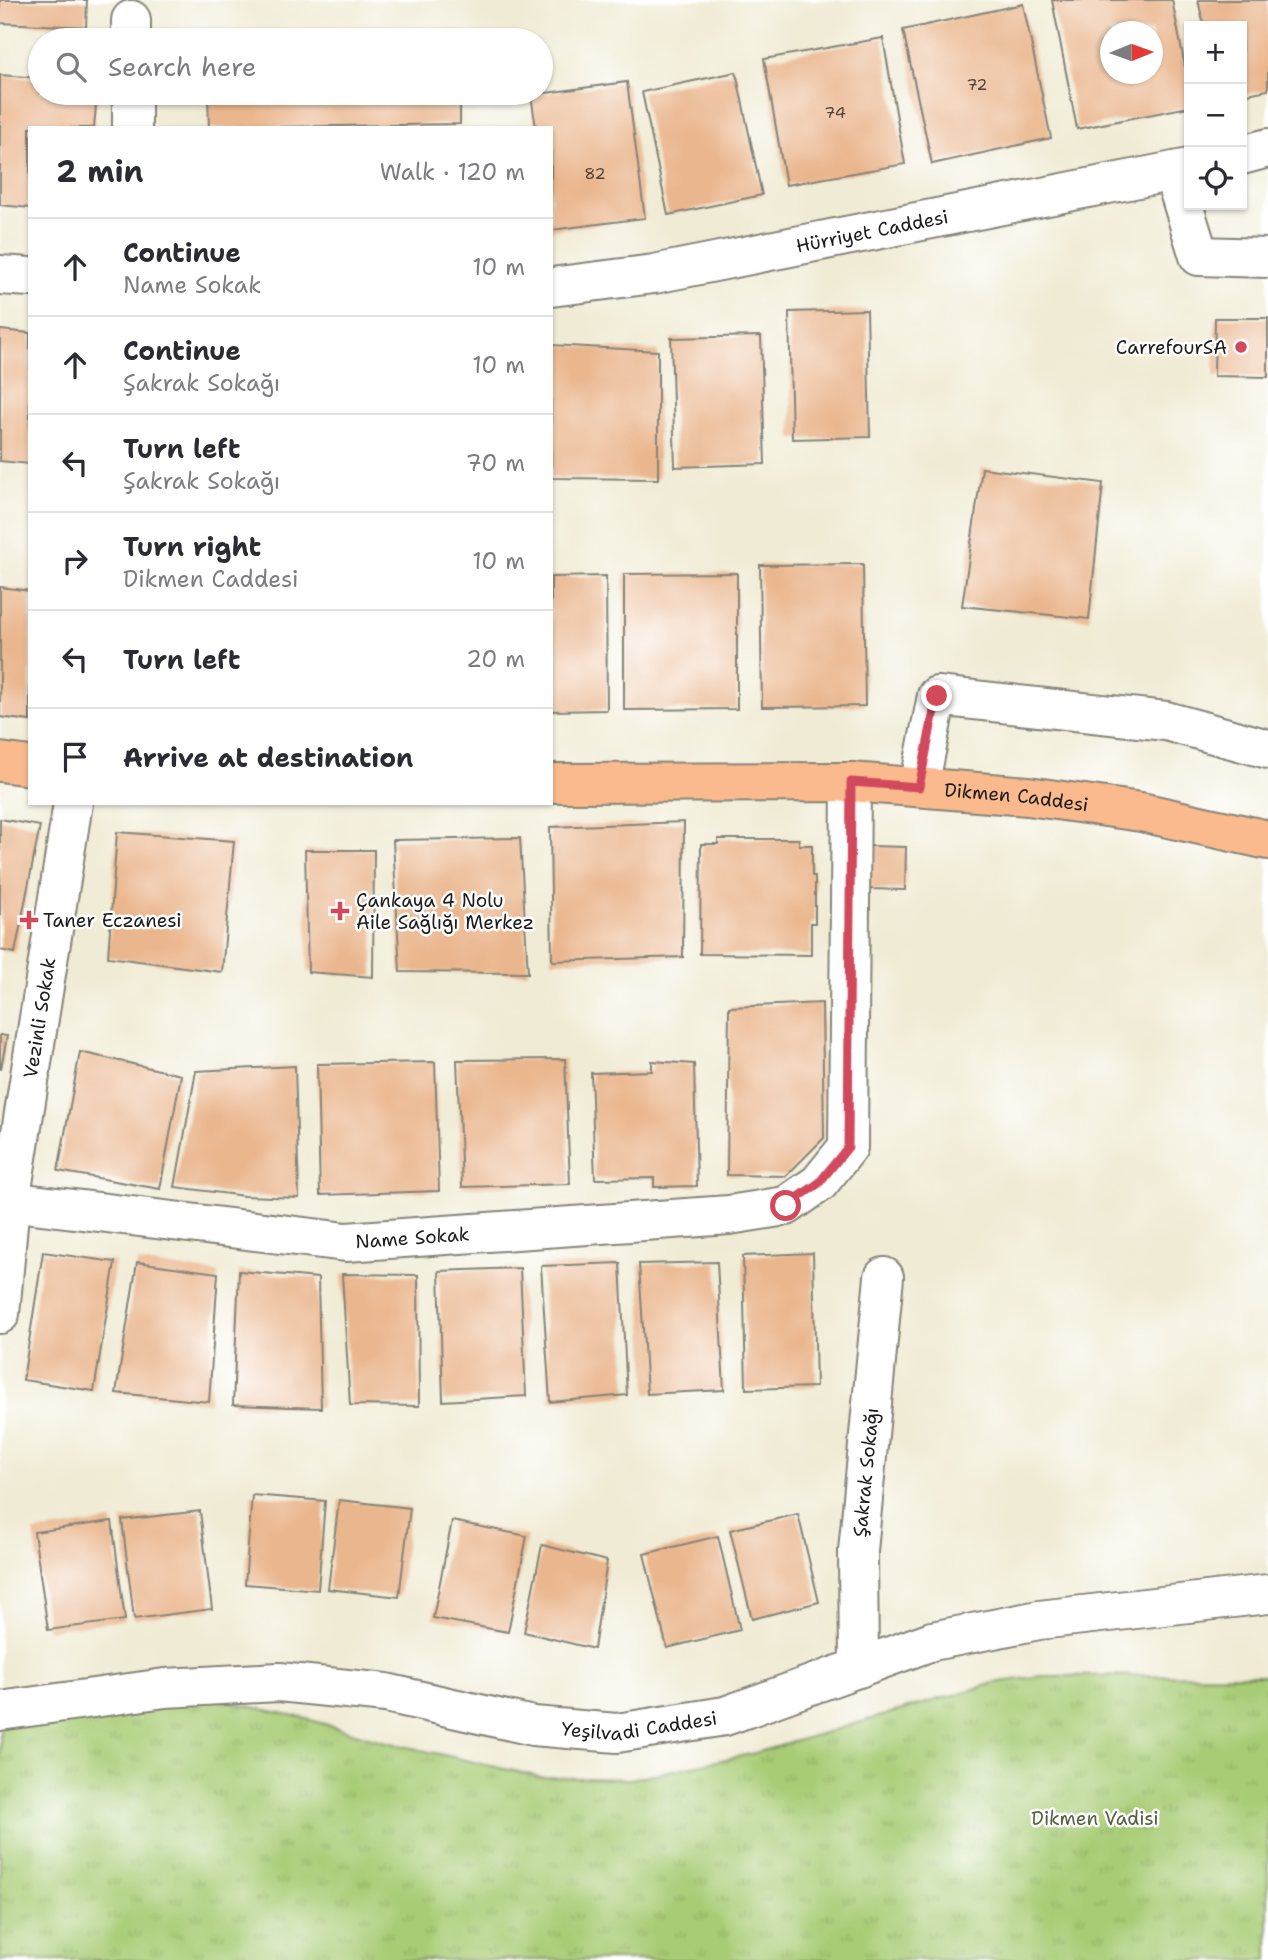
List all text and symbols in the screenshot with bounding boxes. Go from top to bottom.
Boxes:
north arrow [1100,21,1163,84]
map controls [1184,21,1247,210]
button: + [1184,21,1247,84]
search box [28,28,553,105]
icon: search [52,48,90,86]
text: Search here [108,49,257,84]
house number: 72 [966,74,988,95]
button: − [1184,84,1247,147]
house number: 74 [824,102,846,123]
button: locate [1184,147,1247,210]
text: 2 min [56,151,143,192]
text: Walk · 120 m [380,157,525,187]
house number: 82 [584,163,606,184]
street label: Hürriyet Caddesi [794,204,950,259]
text: Continue [123,235,241,270]
icon: ahead [56,248,94,286]
text: 10 m [472,252,525,282]
text: Name Sokak [123,270,261,300]
text: Continue [123,333,241,368]
place label: CarrefourSA [1116,335,1227,360]
marker: CarrefourSA [1233,339,1249,355]
icon: ahead [56,346,94,384]
text: 10 m [472,350,525,380]
text: Şakrak Sokağı [123,368,280,398]
text: Turn left [123,431,240,466]
icon: left [56,444,94,482]
text: 70 m [466,448,525,478]
text: Şakrak Sokağı [123,466,280,496]
text: Turn right [123,529,261,564]
icon: right [56,542,94,580]
text: 10 m [472,546,525,576]
text: Dikmen Caddesi [123,564,298,594]
icon: left [56,640,94,678]
text: Turn left [123,642,240,677]
text: 20 m [466,644,525,674]
route end [921,680,952,711]
icon: arrive [56,738,94,776]
text: Arrive at destination [123,740,413,775]
street label: Dikmen Caddesi [943,777,1090,817]
place label: Çankaya 4 Nolu Aile Sağlığı Merkez [356,888,534,935]
marker: Çankaya 4 Nolu Aile Sağlığı Merkez [330,901,350,921]
place label: Taner Eczanesi [43,908,182,933]
marker: Taner Eczanesi [21,912,37,928]
street label: Vezinli Sokak [18,956,61,1080]
route start [770,1190,801,1221]
street label: Name Sokak [354,1221,470,1254]
street label: Şakrak Sokağı [847,1406,885,1538]
street label: Yeşilvadi Caddesi [561,1705,719,1746]
park label: Dikmen Vadisi [1031,1806,1159,1831]

